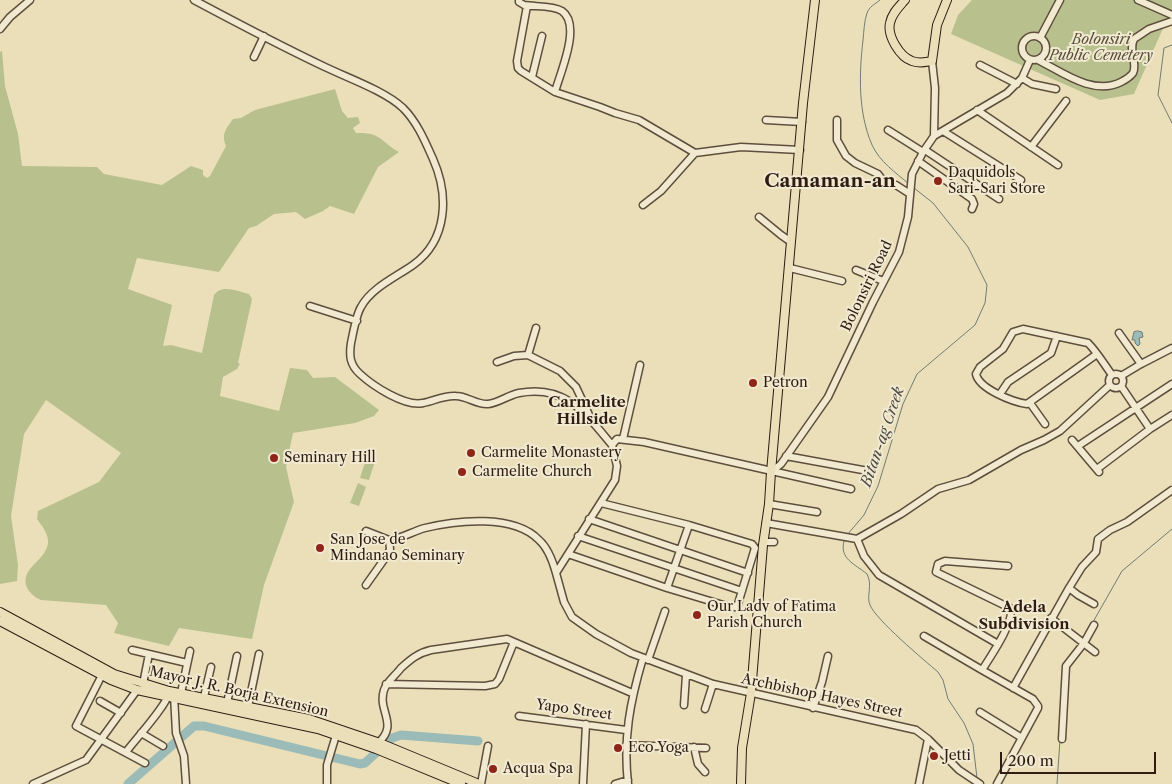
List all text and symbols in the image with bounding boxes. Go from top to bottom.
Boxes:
park label: Bolonsiri Public Cemetery [1049,32,1153,64]
place label: Daquidols Sari-Sari Store [948,165,1045,198]
district label: Camaman-an [764,171,896,193]
marker: Daquidols Sari-Sari Store [932,175,944,187]
street label: Bolonsiri Road [838,238,896,334]
place label: Petron [763,375,808,391]
marker: Petron [747,377,759,389]
water label: Bitan-ag Creek [857,385,909,489]
district label: Carmelite Hillside [548,394,626,429]
place label: Carmelite Monastery [481,445,622,461]
marker: Carmelite Monastery [465,447,477,459]
place label: Seminary Hill [284,450,376,466]
marker: Seminary Hill [268,452,280,464]
place label: Carmelite Church [472,464,592,480]
marker: Carmelite Church [456,466,468,478]
place label: San Jose de Mindanao Seminary [330,532,465,564]
marker: San Jose de Mindanao Seminary [314,542,326,554]
place label: Our Lady of Fatima Parish Church [707,599,836,632]
district label: Adela Subdivision [978,599,1070,634]
marker: Our Lady of Fatima Parish Church [691,609,703,621]
street label: Mayor J. R. Borja Extension [148,663,330,721]
street label: Archbishop Hayes Street [740,671,904,721]
street label: Yapo Street [535,696,613,724]
place label: Eco Yoga [628,740,689,756]
marker: Eco Yoga [612,742,624,754]
scale bar [1002,742,1158,774]
place label: Jetti [944,748,971,764]
marker: Jetti [928,750,940,762]
text: 200 m [1008,751,1054,770]
place label: Acqua Spa [503,761,573,777]
marker: Acqua Spa [487,763,499,775]

